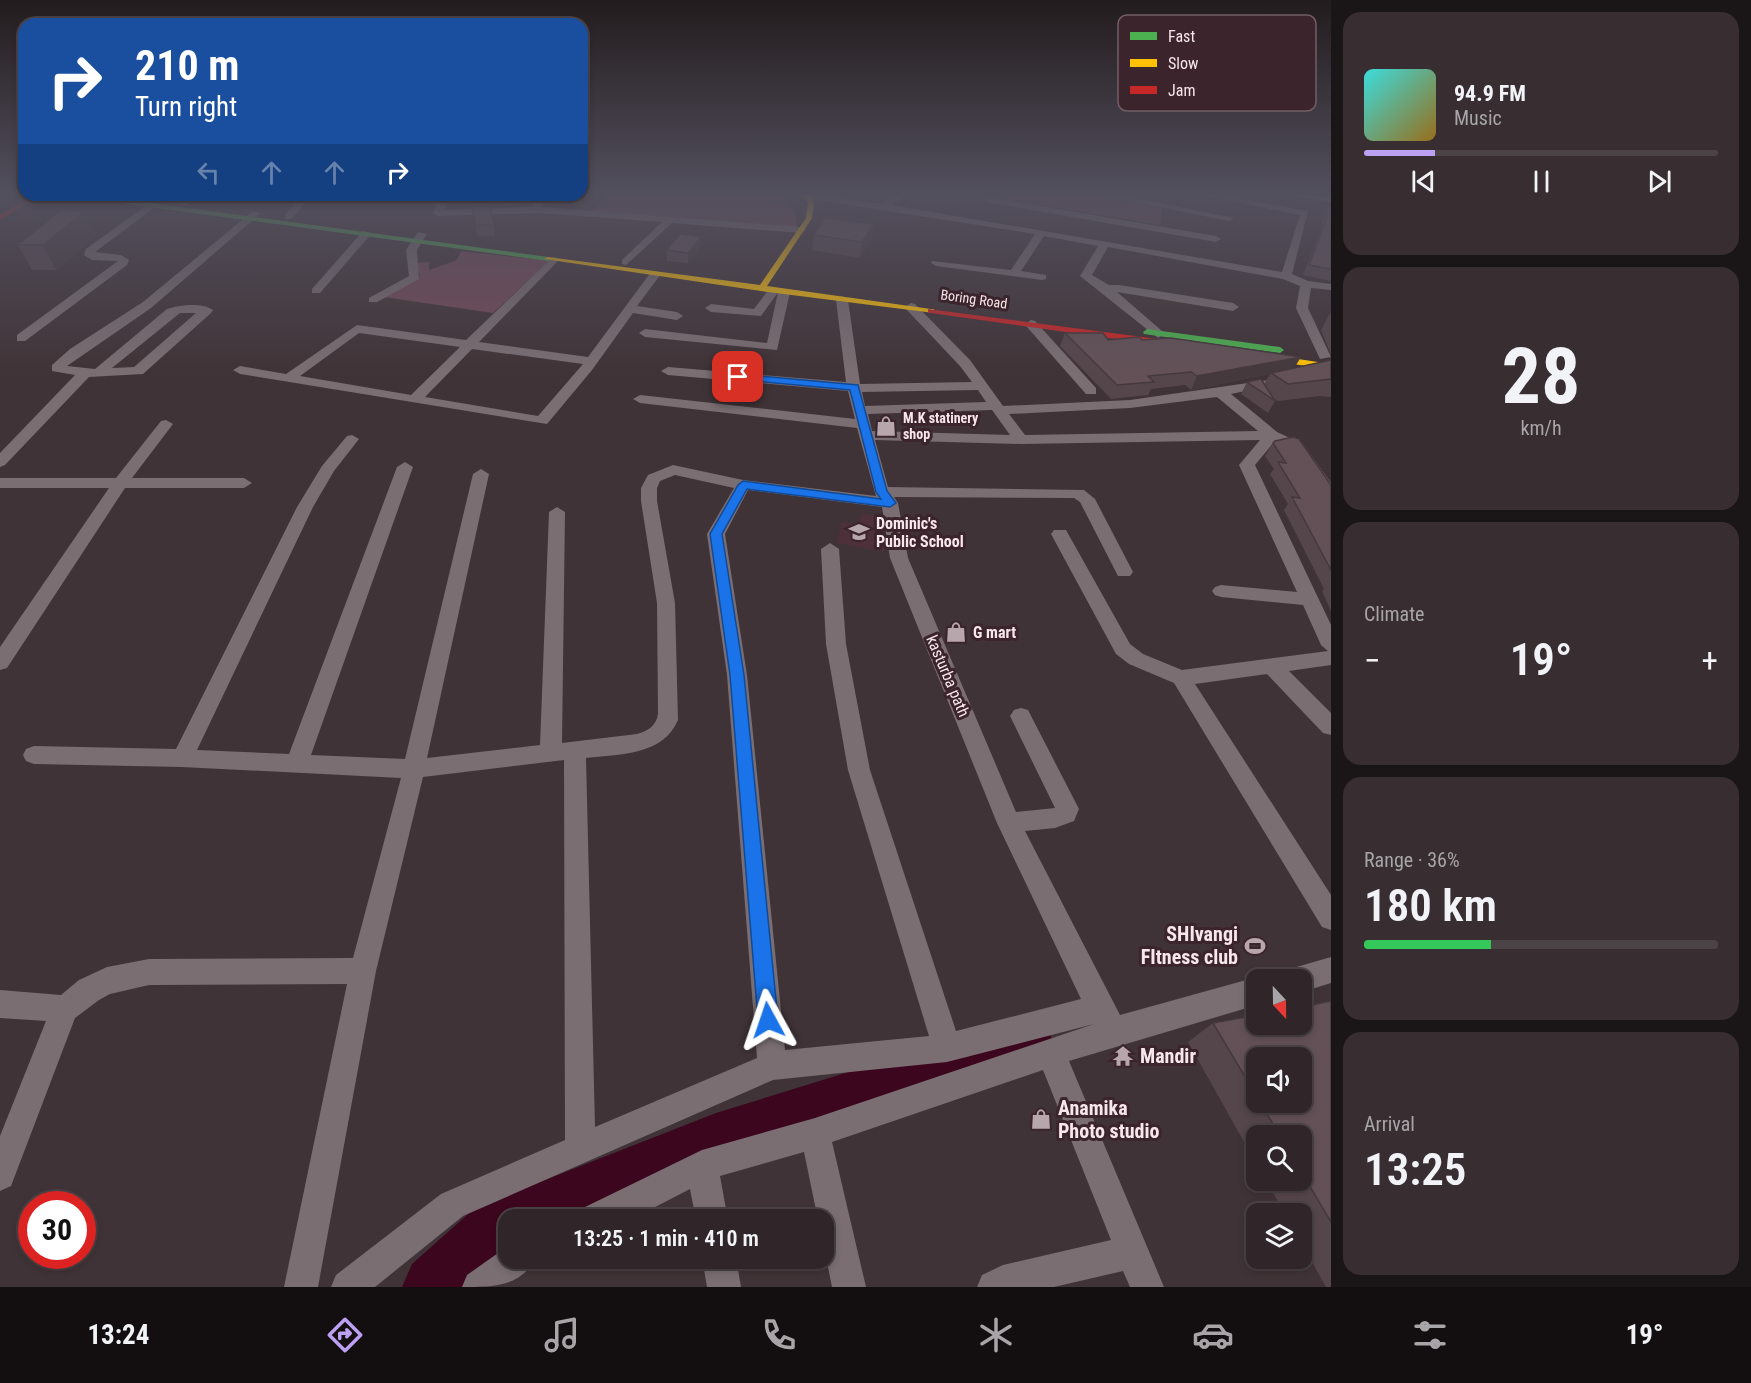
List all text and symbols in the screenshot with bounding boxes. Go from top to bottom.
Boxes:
legend [1118,15,1316,111]
text: Fast [1168,27,1195,46]
text: 210 m [135,41,240,90]
icon: right [36,42,114,120]
text: Slow [1168,54,1198,73]
text: Jam [1168,81,1195,100]
text: 94.9 FM [1454,81,1526,106]
text: Turn right [135,91,237,123]
text: Music [1454,106,1502,130]
icon: left [192,156,225,189]
icon: ahead [255,156,288,189]
icon: ahead [318,156,351,189]
icon: right [381,156,414,189]
icon: previous [1407,165,1440,198]
icon: pause [1525,165,1558,198]
icon: next [1643,165,1676,198]
street label: Boring Road [940,286,1008,312]
text: 28 [1502,331,1580,422]
pin [712,351,763,402]
icon: arrive [721,360,754,393]
place label: M.K statinery shop [903,410,979,442]
shop icon: M.K statinery shop [874,414,898,438]
text: km/h [1520,416,1562,440]
place label: Dominic's Public School [876,514,964,551]
school or university icon: Dominic's Public School [847,520,871,544]
text: Climate [1364,602,1424,626]
shop icon: G mart [944,620,968,644]
place label: G mart [973,623,1016,642]
street label: kasturba path [922,632,974,720]
text: 19° [1510,633,1572,686]
text: − [1364,641,1381,680]
text: + [1702,641,1718,680]
text: Range · 36% [1364,848,1460,872]
text: 180 km [1364,879,1497,932]
place label: SHIvangi FItness club [1141,922,1238,969]
sports icon: SHIvangi FItness club [1243,934,1267,958]
north arrow [1246,969,1312,1035]
map controls [1246,969,1312,1269]
position arrow [736,988,800,1052]
temple icon: Mandir [1111,1044,1135,1068]
place label: Mandir [1140,1044,1196,1068]
button: sound [1246,1047,1312,1113]
place label: Anamika Photo studio [1058,1096,1160,1143]
shop icon: Anamika Photo studio [1029,1107,1053,1131]
text: Arrival [1364,1112,1415,1136]
button: search [1246,1125,1312,1191]
text: 13:25 [1364,1143,1466,1196]
speed limit sign: 30 [18,1191,96,1269]
button: layers [1246,1203,1312,1269]
text: 13:25 · 1 min · 410 m [573,1226,759,1251]
icon: directions [324,1314,366,1356]
icon: music [541,1314,583,1356]
icon: phone [758,1314,800,1356]
icon: climate [975,1314,1017,1356]
icon: car [1192,1314,1234,1356]
icon: filters [1409,1314,1451,1356]
text: 13:24 [87,1319,149,1351]
text: 19° [1626,1319,1663,1351]

